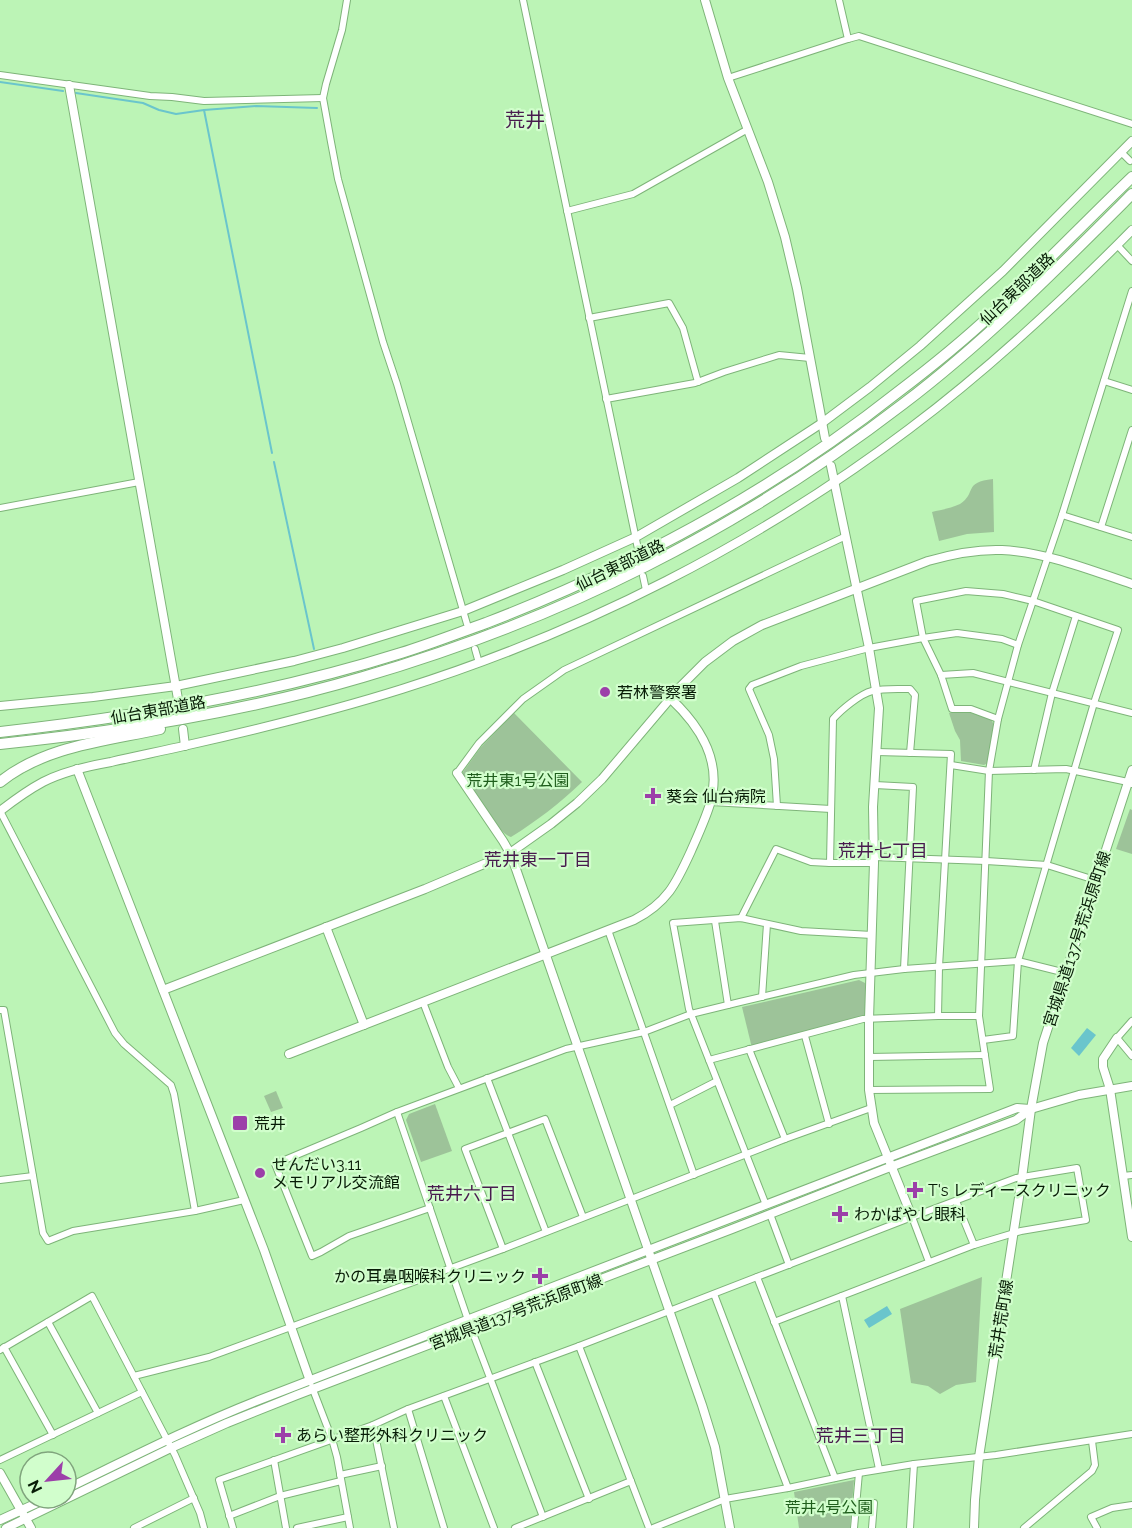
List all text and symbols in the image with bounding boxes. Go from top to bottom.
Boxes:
district label: 荒井 [505,108,545,132]
street label: 仙台東部道路 [976,249,1058,329]
street label: 仙台東部道路 [573,535,667,595]
place label: 若林警察署 [617,683,697,702]
marker: 若林警察署 [598,685,612,699]
street label: 仙台東部道路 [109,692,207,728]
park label: 荒井東1号公園 [467,771,569,790]
marker: 葵会 仙台病院 [644,787,662,805]
place label: 葵会 仙台病院 [666,787,766,806]
district label: 荒井七丁目 [838,840,928,861]
district label: 荒井東一丁目 [484,849,592,870]
street label: 宮城県道137号荒浜原町線 [1040,849,1114,1029]
marker: 荒井 [231,1114,249,1132]
place label: 荒井 [254,1114,286,1133]
place label: せんだい3.11 メモリアル交流館 [272,1155,400,1192]
marker: せんだい3.11 メモリアル交流館 [253,1166,267,1180]
marker: T's レディースクリニック [906,1181,924,1199]
place label: T's レディースクリニック [928,1181,1111,1200]
district label: 荒井六丁目 [427,1183,517,1204]
marker: わかばやし眼科 [831,1205,849,1223]
place label: わかばやし眼科 [854,1205,966,1224]
place label: かの耳鼻咽喉科クリニック [334,1267,526,1286]
marker: かの耳鼻咽喉科クリニック [531,1267,549,1285]
street label: 宮城県道137号荒浜原町線 [427,1270,605,1354]
street label: 荒井荒町線 [985,1278,1017,1360]
district label: 荒井三丁目 [816,1425,906,1446]
marker: あらい整形外科クリニック [274,1426,292,1444]
place label: あらい整形外科クリニック [296,1426,488,1445]
north arrow [18,1450,78,1510]
text: N [24,1477,46,1496]
park label: 荒井4号公園 [785,1498,873,1517]

